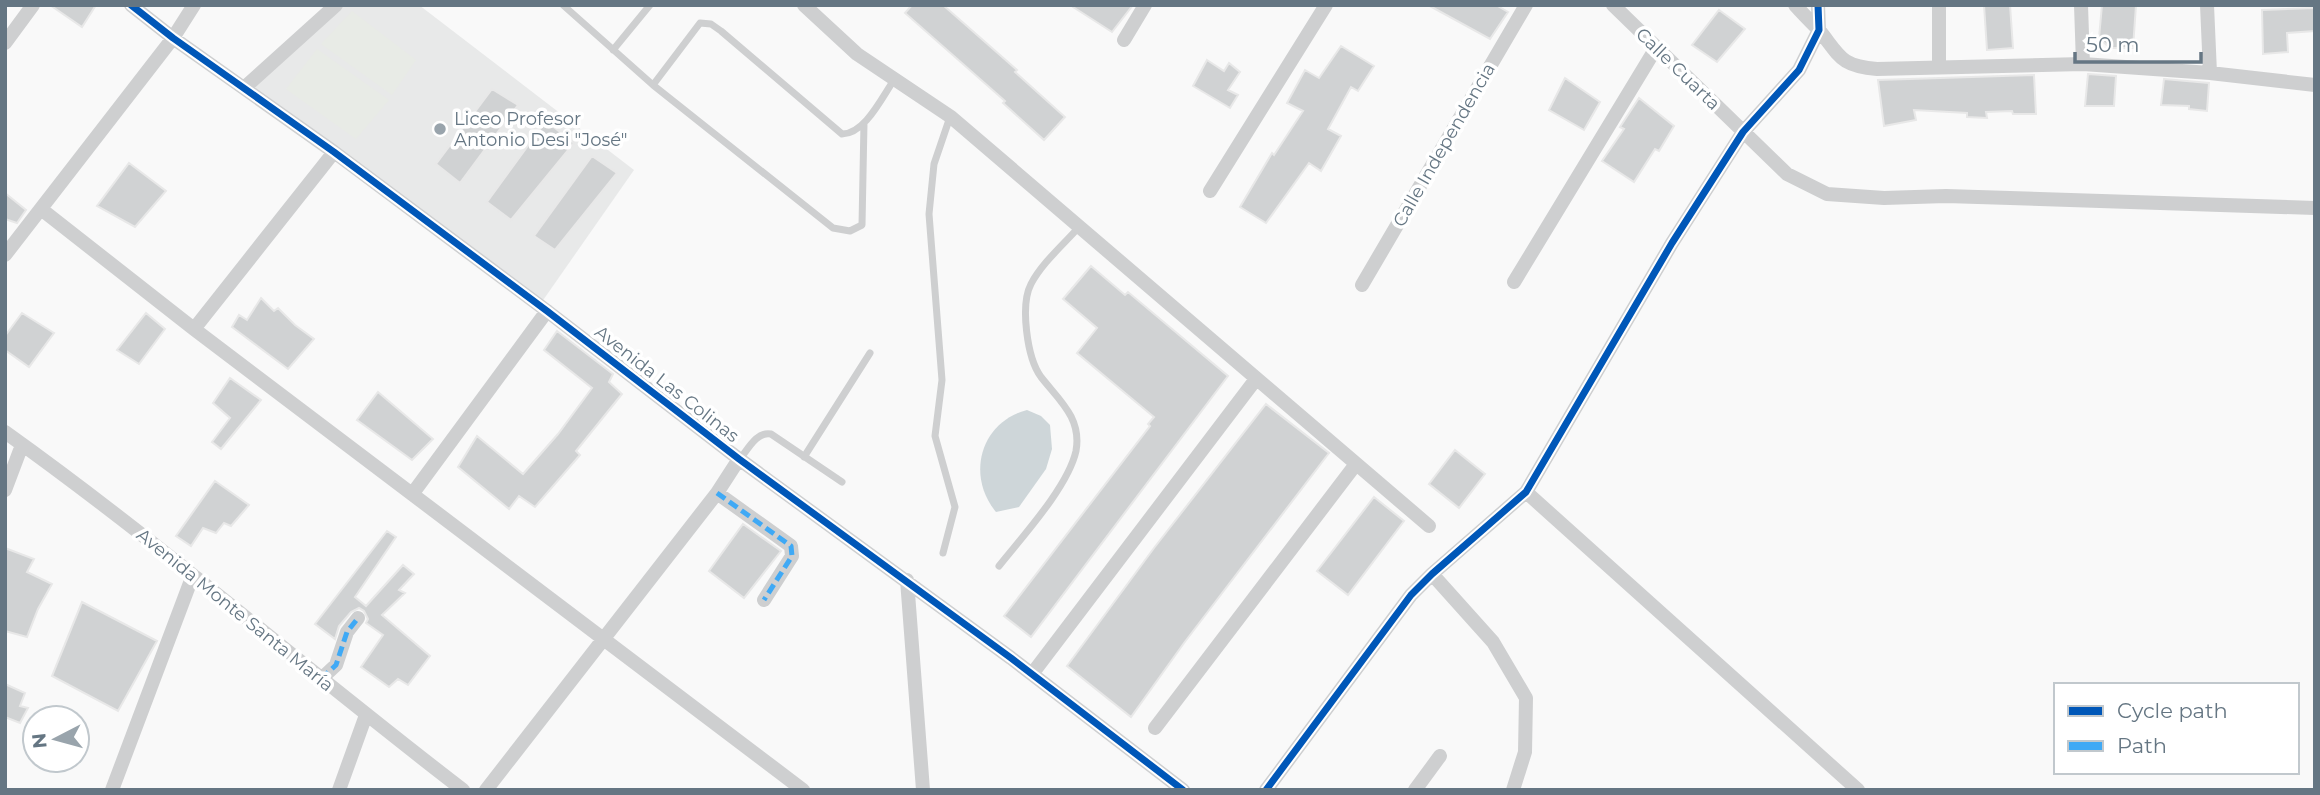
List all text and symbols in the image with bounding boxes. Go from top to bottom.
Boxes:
scale bar [2075,21,2201,65]
street label: Calle Cuarta [1631,23,1725,115]
text: 50 m [2086,32,2140,57]
street label: Calle Independencia [1388,59,1500,231]
place label: Liceo Profesor Antonio Desi "José" [454,108,627,151]
marker: Liceo Profesor Antonio Desi "José" [432,121,448,137]
street label: Avenida Las Colinas [591,321,744,447]
street label: Avenida Monte Santa María [132,524,338,696]
legend [2054,683,2299,774]
text: Cycle path [2117,698,2228,723]
north arrow [21,704,91,774]
text: N [27,732,52,750]
text: Path [2117,733,2167,758]

